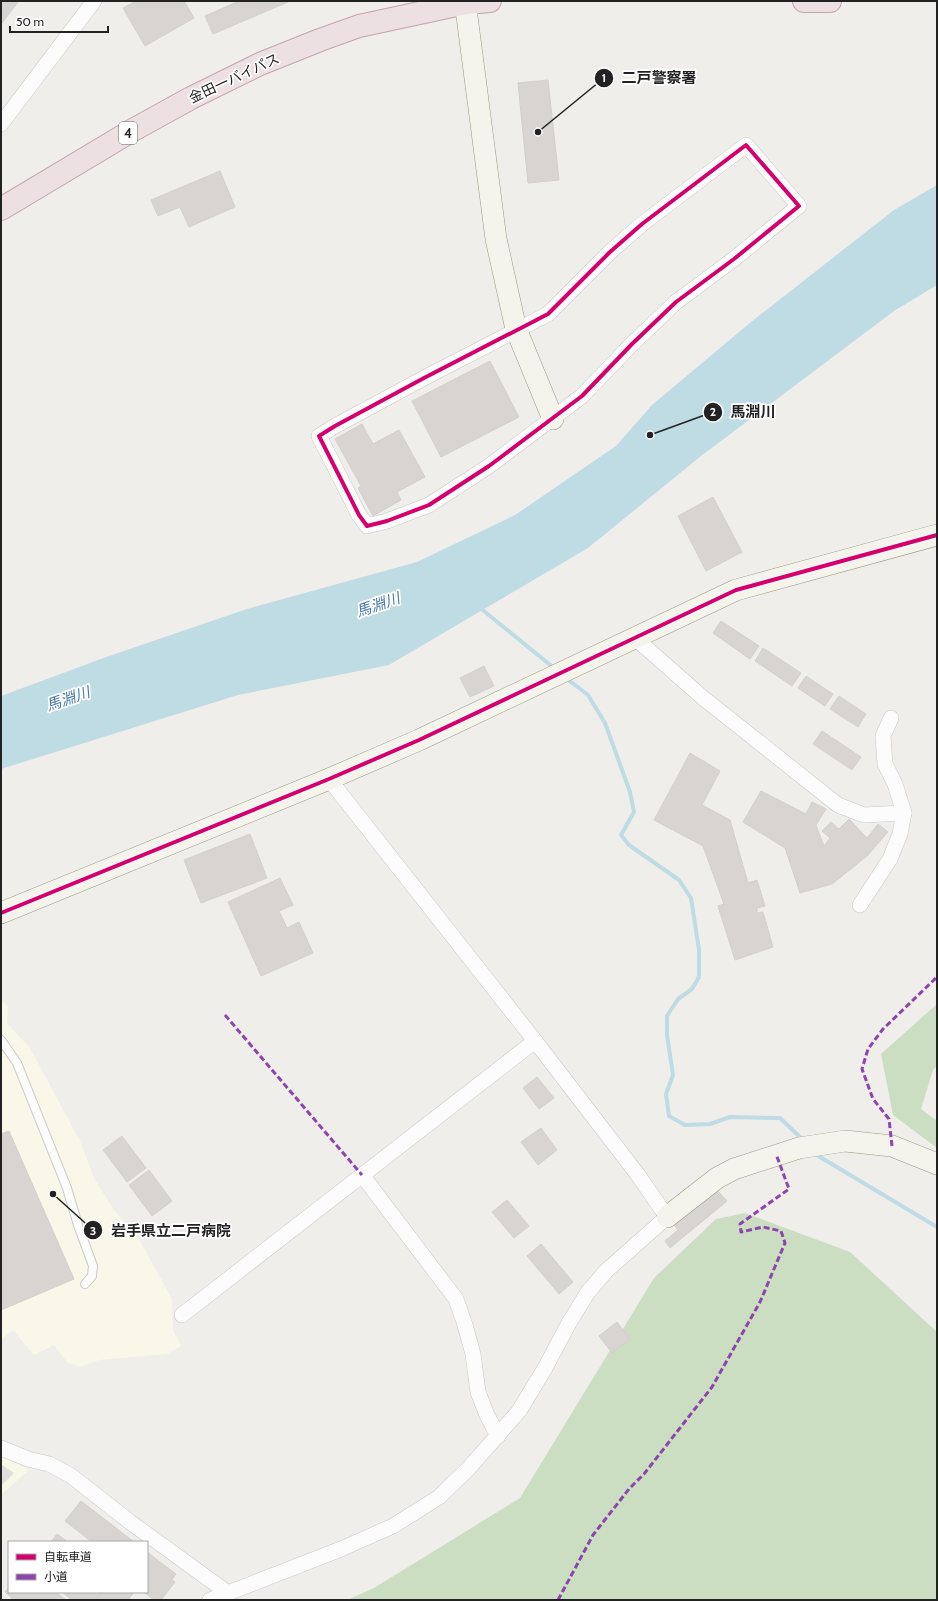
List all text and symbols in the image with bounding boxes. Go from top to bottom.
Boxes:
scale bar [10,8,108,34]
text: 50 m [16,14,44,29]
street label: 金田一バイパス [186,49,282,107]
callout: 二戸警察署 [594,65,705,92]
text: 二戸警察署 [621,69,697,87]
text: 1 [602,70,606,85]
road number: 4 [119,122,137,144]
callout: 馬淵川 [703,398,784,425]
text: 馬淵川 [730,403,776,421]
text: 2 [710,404,716,419]
water label: 馬淵川 [354,589,404,621]
water label: 馬淵川 [44,683,94,715]
callout: 岩手県立二戸病院 [83,1217,239,1244]
text: 岩手県立二戸病院 [111,1222,231,1240]
text: 3 [90,1223,96,1238]
legend [8,1541,148,1593]
text: 自転車道 [44,1549,92,1564]
text: 小道 [44,1569,68,1584]

